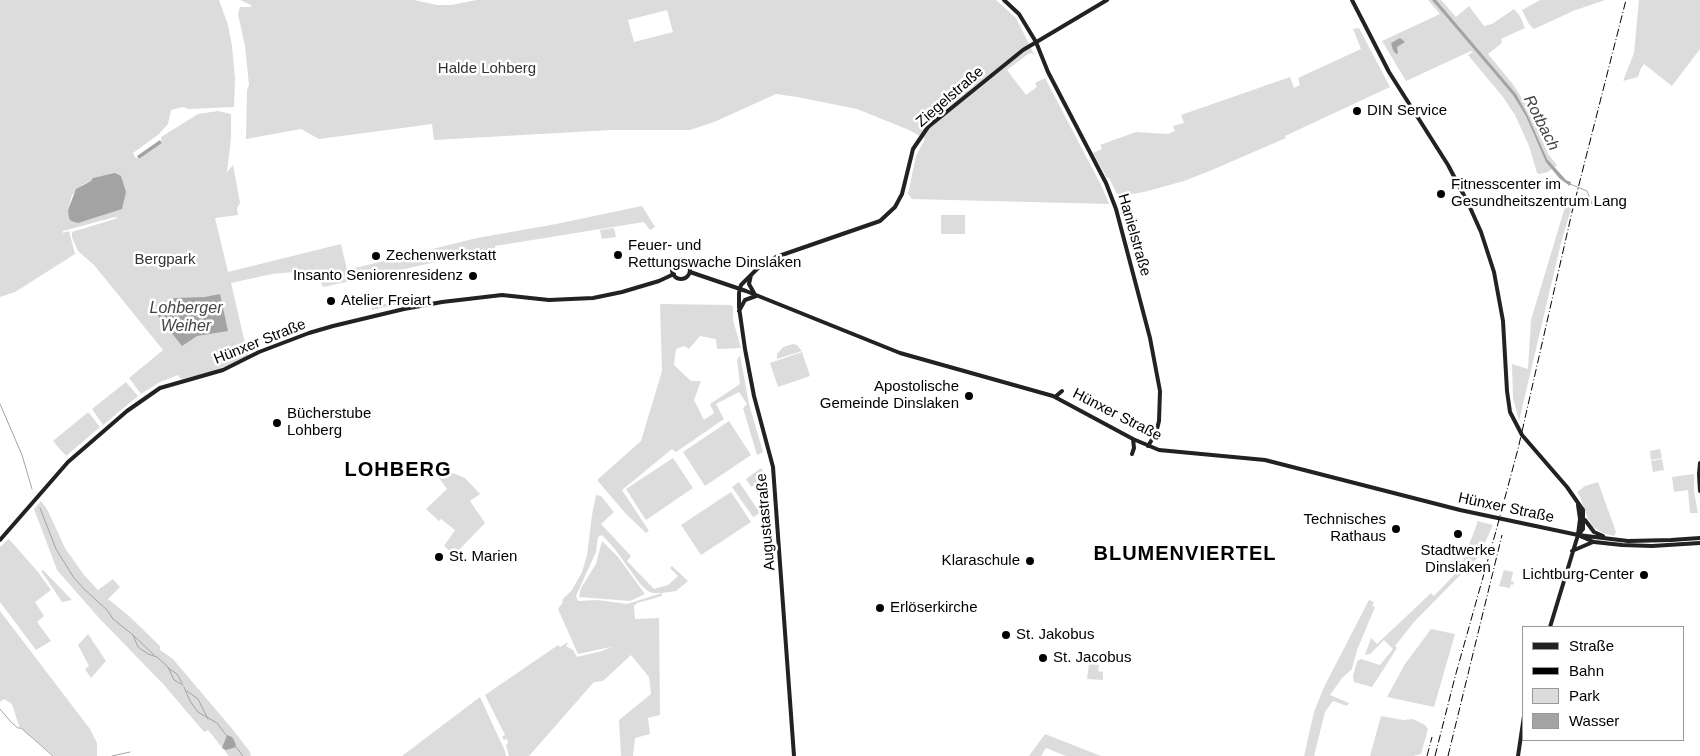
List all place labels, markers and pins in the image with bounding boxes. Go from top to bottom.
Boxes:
place label: DIN Service [1367,102,1447,120]
marker: DIN Service [1351,105,1363,117]
place label: Fitnesscenter im Gesundheitszentrum Lang [1451,176,1627,211]
marker: Fitnesscenter im Gesundheitszentrum Lang [1435,188,1447,200]
place label: Feuer- und Rettungswache Dinslaken [628,237,801,272]
place label: Zechenwerkstatt [386,247,496,265]
marker: Feuer- und Rettungswache Dinslaken [612,249,624,261]
marker: Zechenwerkstatt [370,250,382,262]
place label: Insanto Seniorenresidenz [293,267,463,285]
marker: Insanto Seniorenresidenz [467,270,479,282]
place label: Atelier Freiart [341,292,431,310]
marker: Atelier Freiart [325,295,337,307]
place label: Apostolische Gemeinde Dinslaken [820,378,959,413]
marker: Apostolische Gemeinde Dinslaken [963,390,975,402]
place label: Bücherstube Lohberg [287,405,371,440]
marker: Bücherstube Lohberg [271,417,283,429]
place label: Technisches Rathaus [1303,511,1386,546]
marker: Technisches Rathaus [1390,523,1402,535]
marker: Stadtwerke Dinslaken [1452,528,1464,540]
place label: Stadtwerke Dinslaken [1420,542,1496,577]
place label: St. Marien [449,548,517,566]
marker: St. Marien [433,551,445,563]
place label: Klaraschule [942,552,1020,570]
marker: Klaraschule [1024,555,1036,567]
place label: Lichtburg-Center [1522,566,1634,584]
marker: Lichtburg-Center [1638,569,1650,581]
place label: Erlöserkirche [890,599,978,617]
marker: Erlöserkirche [874,602,886,614]
place label: St. Jakobus [1016,626,1094,644]
marker: St. Jakobus [1000,629,1012,641]
place label: St. Jacobus [1053,649,1131,667]
marker: St. Jacobus [1037,652,1049,664]

